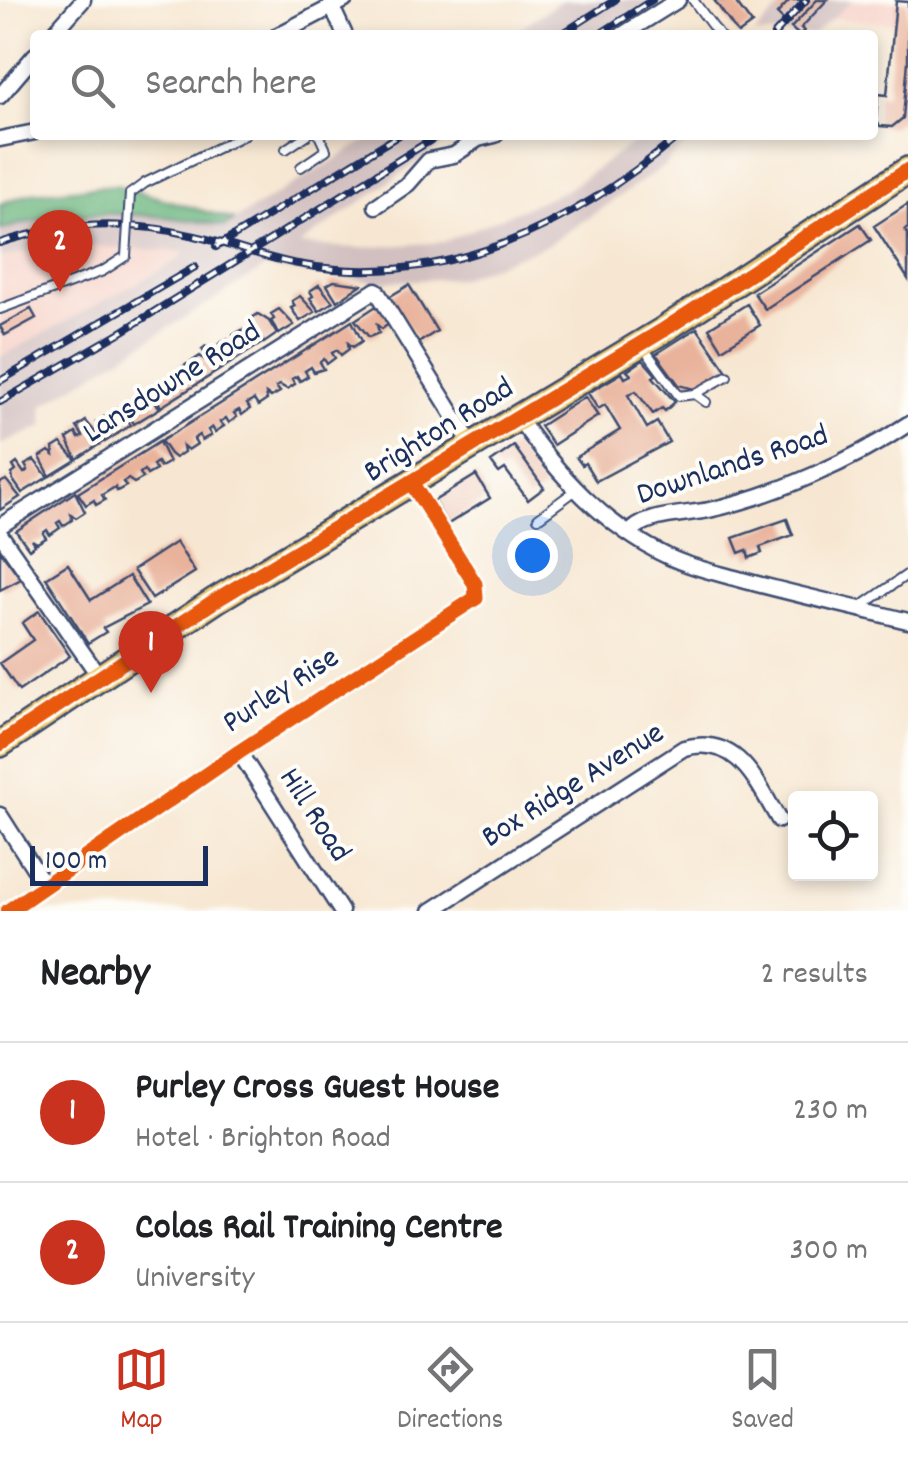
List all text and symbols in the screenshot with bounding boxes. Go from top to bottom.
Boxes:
search box [30,30,878,140]
icon: search [65,58,120,113]
text: Search here [145,58,317,113]
pin: 2 [28,210,92,292]
street label: Lansdowne Road [75,311,271,457]
street label: Brighton Road [356,368,524,496]
street label: Downlands Road [631,414,835,520]
your location [507,530,558,581]
pin: 1 [118,610,184,693]
street label: Purley Rise [214,637,350,747]
street label: Box Ridge Avenue [474,712,674,862]
street label: Hill Road [265,760,361,872]
map controls [788,791,878,881]
button: locate [788,791,878,881]
scale bar [30,841,208,886]
text: 100 m [45,843,107,883]
text: Nearby [40,946,150,1006]
text: 2 results [761,953,868,999]
text: Purley Cross Guest House [135,1062,500,1117]
text: 1 [69,1089,76,1135]
text: 230 m [793,1089,868,1135]
text: Hotel · Brighton Road [135,1117,391,1163]
text: Colas Rail Training Centre [135,1202,503,1257]
text: 2 [66,1229,79,1275]
text: 300 m [790,1229,868,1275]
text: University [135,1257,254,1303]
tab: Map [114,1342,169,1442]
tab: Directions [397,1342,503,1442]
tab: Saved [731,1342,794,1442]

